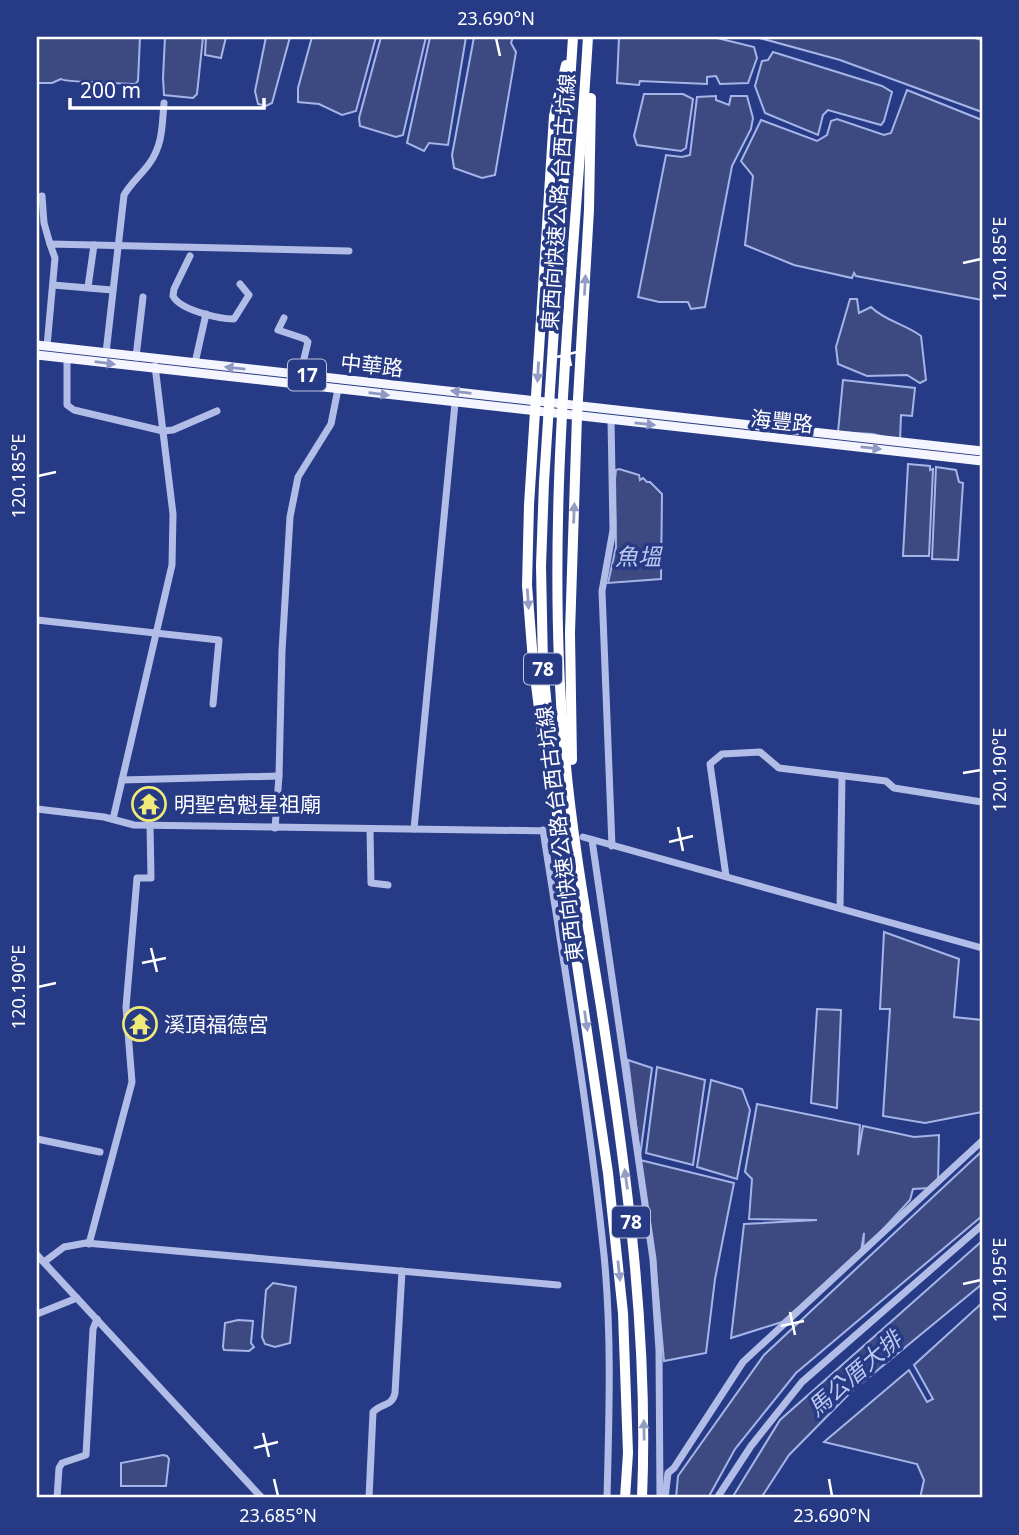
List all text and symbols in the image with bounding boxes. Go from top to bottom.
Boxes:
text: 23.690°N [457,6,535,30]
scale bar [70,66,264,110]
street label: 東西向快速公路 台西古坑線 [535,73,581,331]
text: 200 m [80,76,141,104]
text: 120.185°E [987,217,1011,301]
one-way arrow [579,274,590,296]
street label: 中華路 [339,348,405,382]
one-way arrow [94,358,116,369]
road number: 17 [288,360,326,390]
one-way arrow [532,361,543,383]
one-way arrow [224,362,246,373]
one-way arrow [450,387,472,398]
one-way arrow [368,389,390,400]
street label: 海豐路 [749,404,815,438]
one-way arrow [634,419,656,430]
text: 120.185°E [6,434,30,518]
one-way arrow [860,443,882,454]
one-way arrow [569,501,580,523]
water label: 魚塭 [615,540,663,572]
one-way arrow [523,588,534,610]
road number: 78 [524,654,562,684]
street label: 東西向快速公路 台西古坑線 [529,705,589,963]
text: 120.190°E [987,728,1011,812]
temple icon: 明聖宮魁星祖廟 [130,785,168,823]
place label: 明聖宮魁星祖廟 [174,790,321,818]
text: 120.190°E [6,945,30,1029]
temple icon: 溪頂福德宮 [121,1005,159,1043]
place label: 溪頂福德宮 [164,1010,269,1038]
one-way arrow [581,1011,592,1033]
one-way arrow [620,1168,631,1190]
road number: 78 [612,1206,650,1238]
text: 120.195°E [987,1238,1011,1322]
one-way arrow [614,1260,625,1282]
water label: 馬公厝大排 [800,1321,910,1423]
one-way arrow [639,1419,650,1441]
text: 23.685°N [239,1503,317,1527]
text: 23.690°N [793,1503,871,1527]

